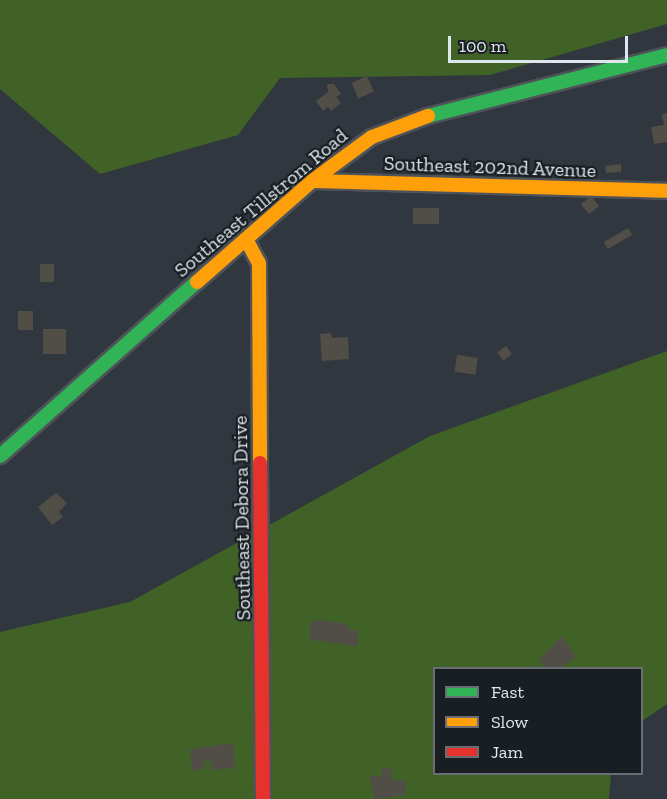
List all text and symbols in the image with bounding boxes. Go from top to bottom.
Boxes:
scale bar [451,24,631,62]
text: 100 m [459,35,506,57]
street label: Southeast Tillstrom Road [169,123,353,283]
street label: Southeast 202nd Avenue [383,151,597,183]
street label: Southeast Debora Drive [228,415,256,621]
legend [433,667,643,775]
text: Fast [491,681,524,703]
text: Slow [491,711,528,733]
text: Jam [491,741,523,763]

